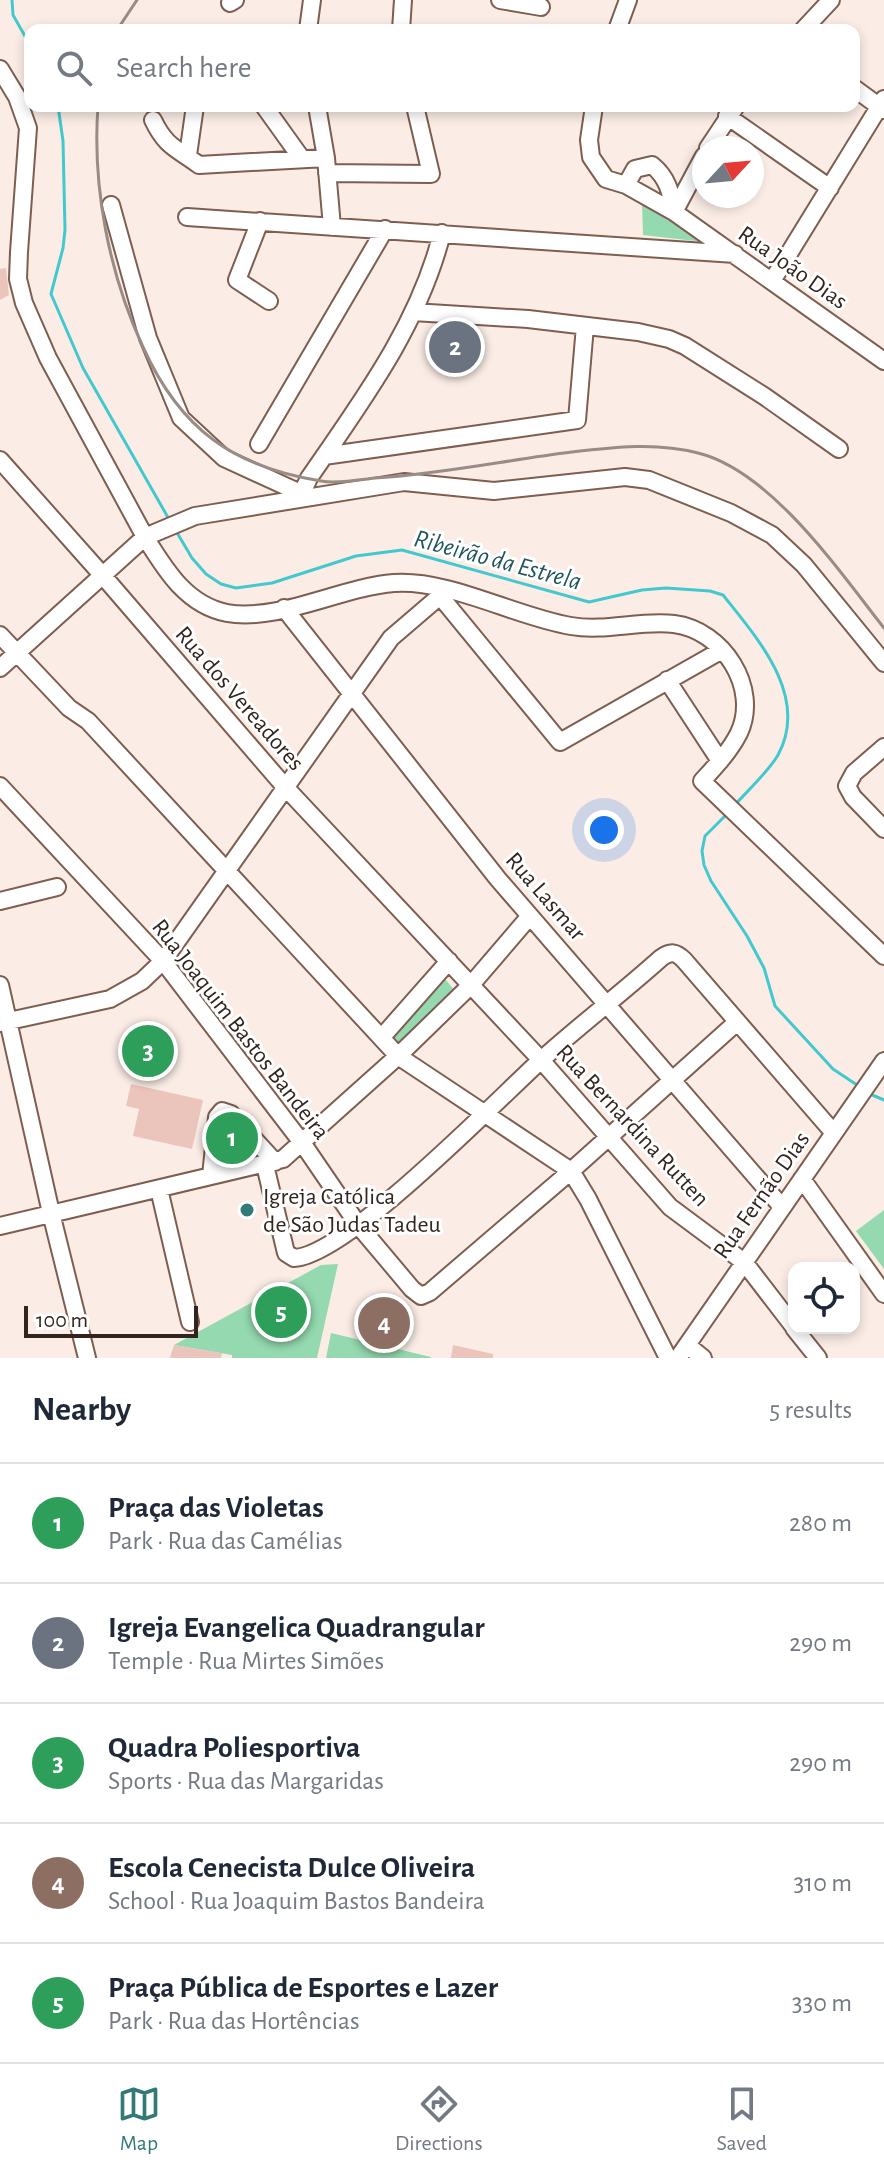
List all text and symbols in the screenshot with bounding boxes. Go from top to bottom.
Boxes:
search box [24,24,860,112]
icon: search [52,46,96,90]
text: Search here [116,53,252,83]
north arrow [692,136,764,208]
street label: Rua João Dias [734,222,851,314]
pin: 2 [429,317,481,377]
water label: Ribeirão da Estrela [411,525,584,595]
street label: Rua dos Vereadores [170,622,308,775]
your location [584,810,624,850]
street label: Rua Lasmar [501,848,590,945]
street label: Rua Joaquim Bastos Bandeira [147,915,333,1144]
pin: 3 [122,1021,174,1081]
street label: Rua Bernardina Rutten [551,1040,713,1211]
pin: 1 [206,1108,258,1168]
street label: Rua Fernão Dias [709,1128,814,1263]
place label: Igreja Católica de São Judas Tadeu [263,1185,441,1237]
marker: Igreja Católica de São Judas Tadeu [238,1201,256,1219]
map controls [788,1262,860,1334]
button: locate [788,1262,860,1334]
pin: 5 [255,1282,307,1342]
pin: 4 [358,1293,410,1353]
scale bar [24,1302,198,1338]
text: 100 m [36,1309,88,1331]
text: Nearby [32,1393,131,1427]
text: 5 results [769,1397,852,1423]
text: Praça das Violetas [108,1493,324,1523]
text: 1 [53,1510,63,1536]
text: 280 m [789,1510,852,1536]
text: Park · Rua das Camélias [108,1528,343,1554]
text: Igreja Evangelica Quadrangular [108,1613,485,1643]
text: 2 [52,1630,64,1656]
text: 290 m [789,1630,852,1656]
text: Temple · Rua Mirtes Simões [108,1648,384,1674]
text: Quadra Poliesportiva [108,1733,360,1763]
text: 3 [52,1750,64,1776]
text: 290 m [789,1750,852,1776]
text: Sports · Rua das Margaridas [108,1768,384,1794]
text: Escola Cenecista Dulce Oliveira [108,1853,475,1883]
text: 4 [51,1870,65,1896]
text: 310 m [794,1870,852,1896]
text: School · Rua Joaquim Bastos Bandeira [108,1888,485,1914]
text: Praça Pública de Esportes e Lazer [108,1973,498,2003]
text: 5 [52,1990,64,2016]
text: 330 m [792,1990,852,2016]
text: Park · Rua das Hortências [108,2008,360,2034]
tab: Map [117,2082,161,2156]
tab: Directions [395,2082,483,2156]
tab: Saved [717,2082,767,2156]

